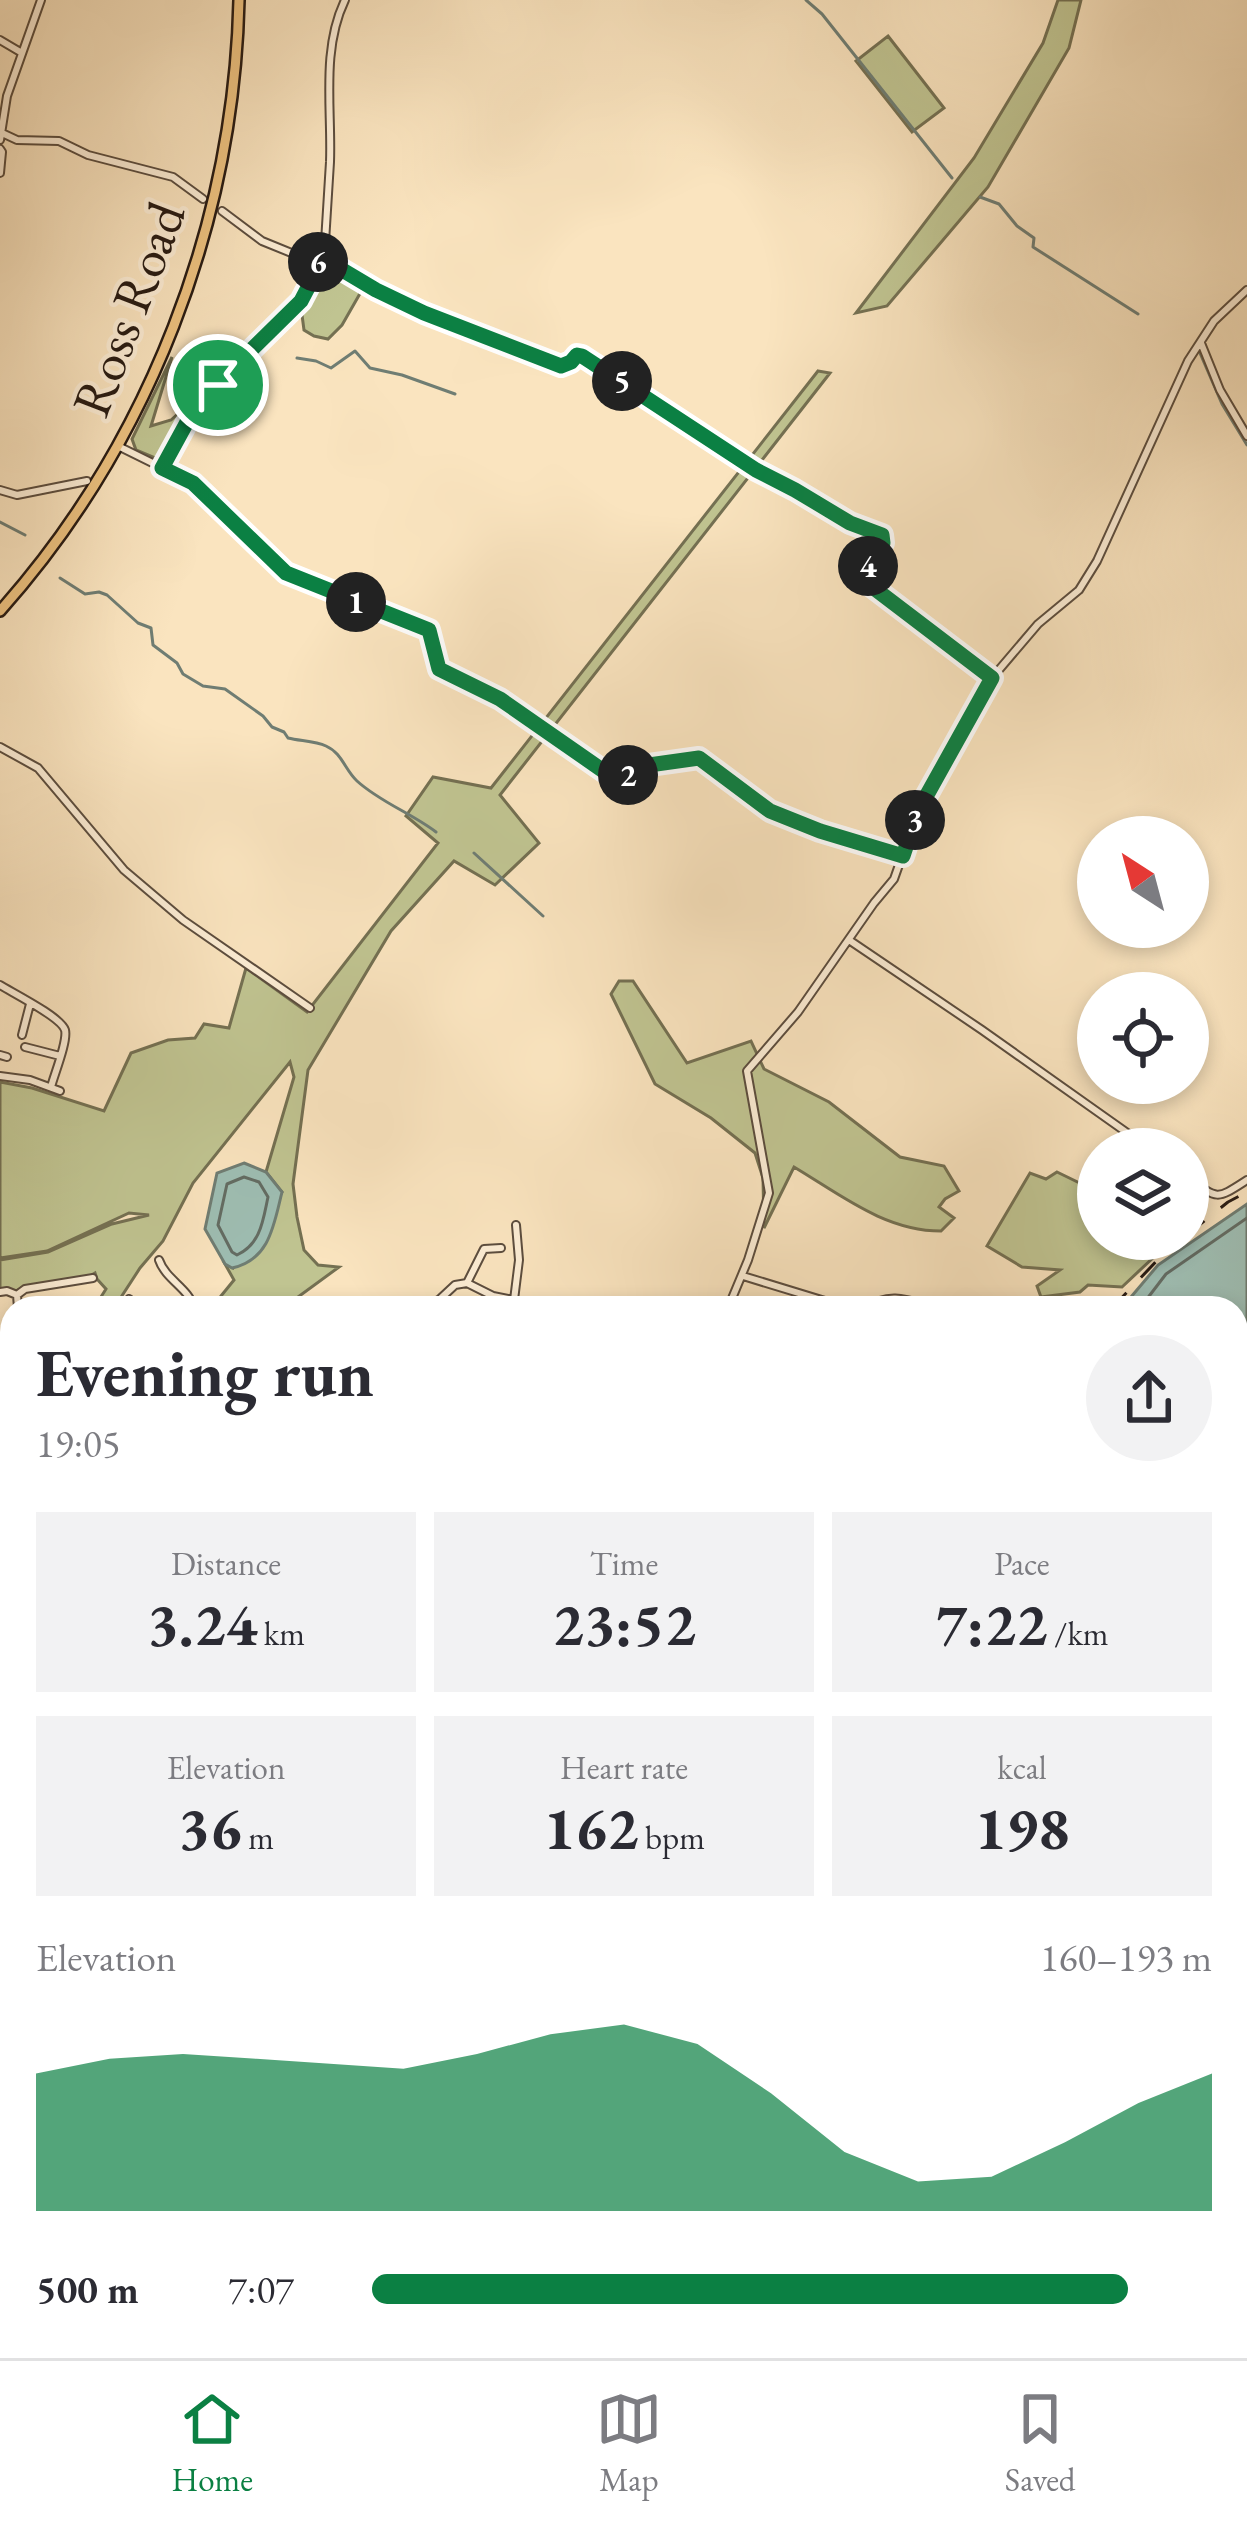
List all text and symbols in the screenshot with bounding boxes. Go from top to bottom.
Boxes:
street label: Ross Road [55,191,201,426]
pin: 6 [288,232,348,292]
text: 6 [309,240,327,283]
pin [167,334,269,436]
pin: 5 [592,351,652,411]
icon: arrive [185,352,251,418]
text: 5 [613,359,631,402]
pin: 4 [838,536,898,596]
text: 4 [859,544,877,587]
pin: 1 [326,572,386,632]
text: 1 [347,580,365,623]
pin: 2 [598,745,658,805]
text: 2 [619,753,637,796]
pin: 3 [885,790,945,850]
text: 3 [906,798,924,841]
north arrow [1077,816,1209,948]
map controls [1077,816,1209,1260]
button: locate [1077,972,1209,1104]
button: layers [1077,1128,1209,1260]
text: Evening run [36,1330,374,1416]
button: share [1086,1335,1212,1461]
text: 19:05 [36,1418,121,1469]
text: Distance [171,1542,281,1585]
text: Time [590,1542,658,1585]
text: Pace [994,1542,1050,1585]
text: 3.24 [147,1585,257,1663]
text: 23:52 [552,1585,696,1663]
text: 7:22 [935,1585,1048,1663]
text: km [257,1612,305,1655]
text: /km [1048,1612,1109,1655]
text: Elevation [167,1746,285,1789]
text: Heart rate [560,1746,688,1789]
text: kcal [997,1746,1047,1789]
text: 36 [178,1789,242,1867]
text: 162 [543,1789,638,1867]
text: 198 [974,1789,1070,1867]
text: m [242,1816,274,1859]
text: bpm [638,1816,705,1859]
text: Elevation [36,1932,176,1983]
text: 160–193 m [1040,1932,1212,1983]
text: 500 m [36,2264,139,2315]
text: 7:07 [228,2264,294,2315]
tab: Home [171,2386,253,2501]
tab: Map [596,2386,662,2501]
tab: Saved [1005,2386,1076,2501]

